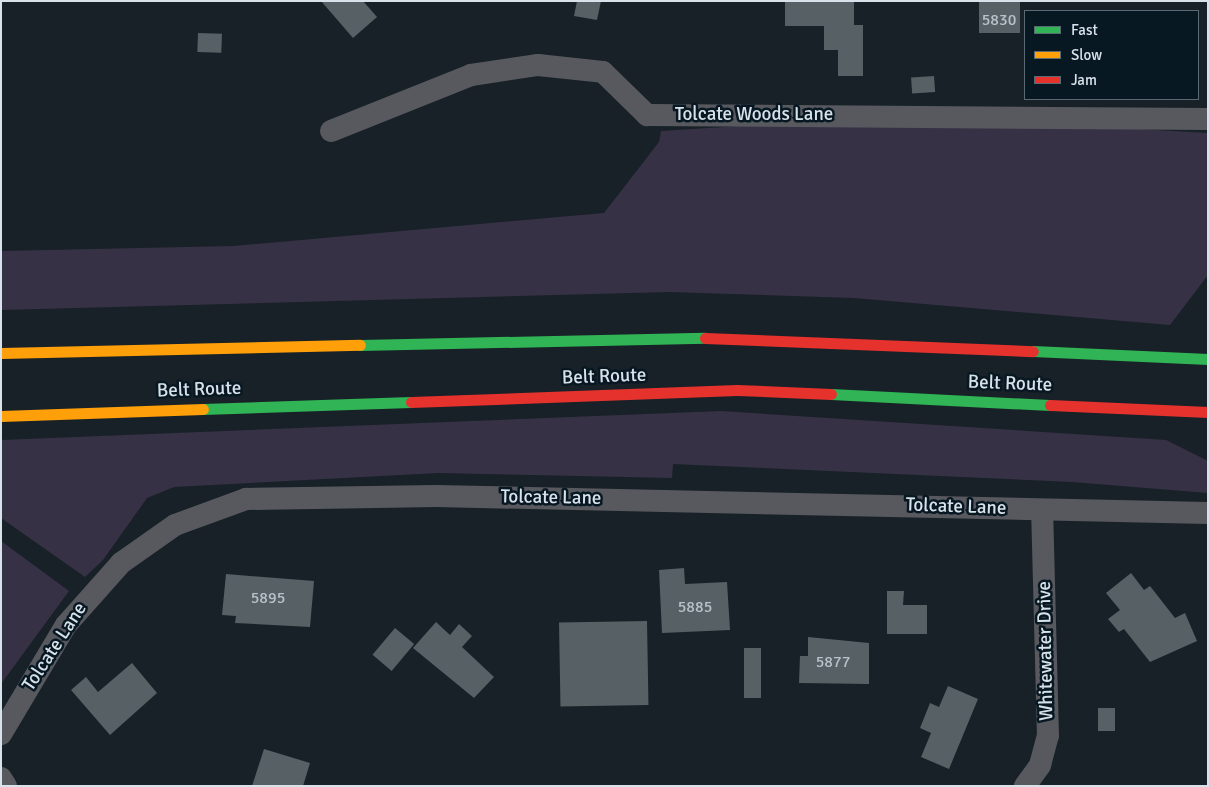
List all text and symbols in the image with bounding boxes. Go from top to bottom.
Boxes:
house number: 5830 [982,10,1016,30]
legend [1024,10,1199,100]
text: Fast [1071,21,1098,39]
text: Slow [1071,46,1102,64]
text: Jam [1071,71,1097,89]
street label: Tolcate Woods Lane [675,104,833,126]
street label: Belt Route [561,364,647,390]
street label: Belt Route [967,371,1053,397]
street label: Belt Route [156,377,242,403]
street label: Tolcate Lane [500,486,602,510]
street label: Tolcate Lane [905,494,1007,520]
street label: Whitewater Drive [1033,581,1059,721]
house number: 5895 [251,588,285,608]
house number: 5885 [678,597,712,617]
street label: Tolcate Lane [18,599,92,695]
house number: 5877 [816,652,850,672]

